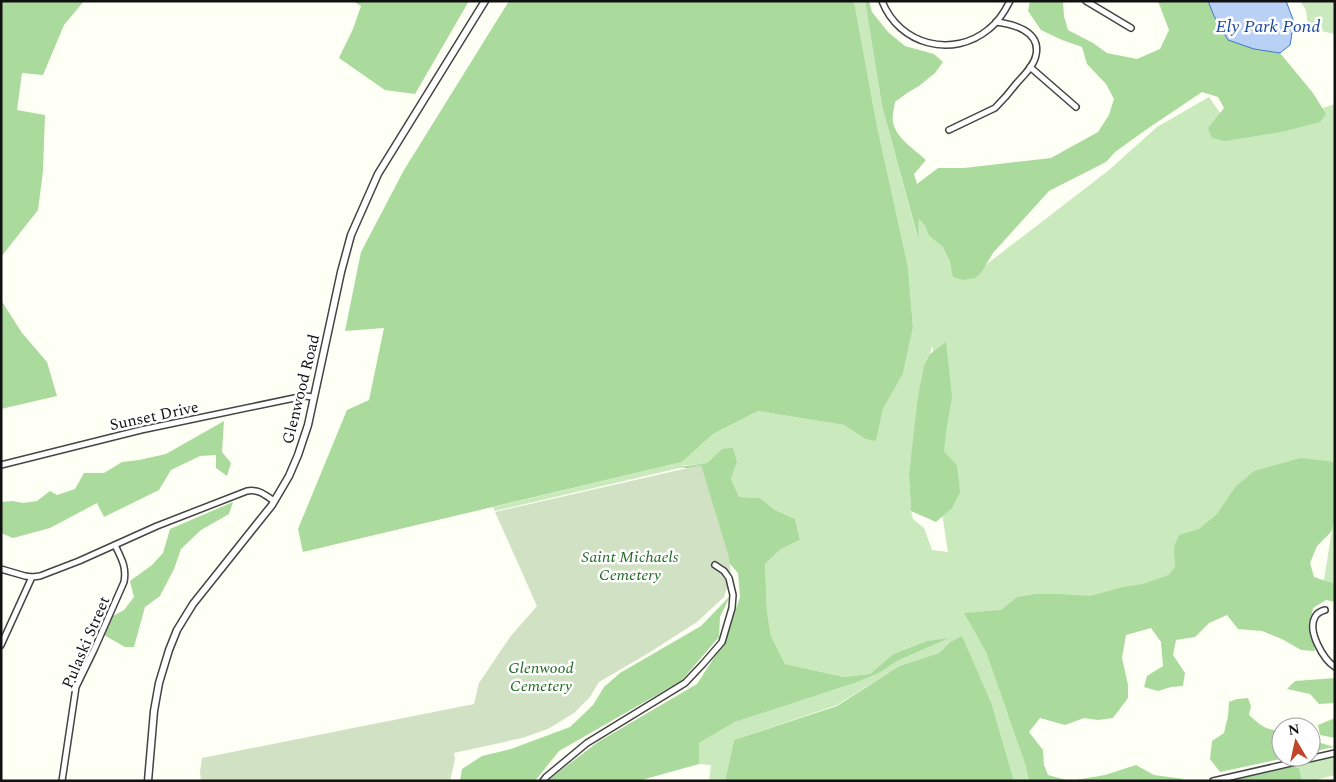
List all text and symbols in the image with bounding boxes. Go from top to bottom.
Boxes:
water label: Ely Park Pond [1216,13,1320,40]
street label: Glenwood Road [276,332,326,447]
street label: Sunset Drive [108,395,201,437]
park label: Saint Michaels Cemetery [582,545,679,587]
street label: Pulaski Street [56,592,116,692]
park label: Glenwood Cemetery [508,656,574,698]
north arrow [1271,717,1321,767]
text: N [1287,718,1301,741]

